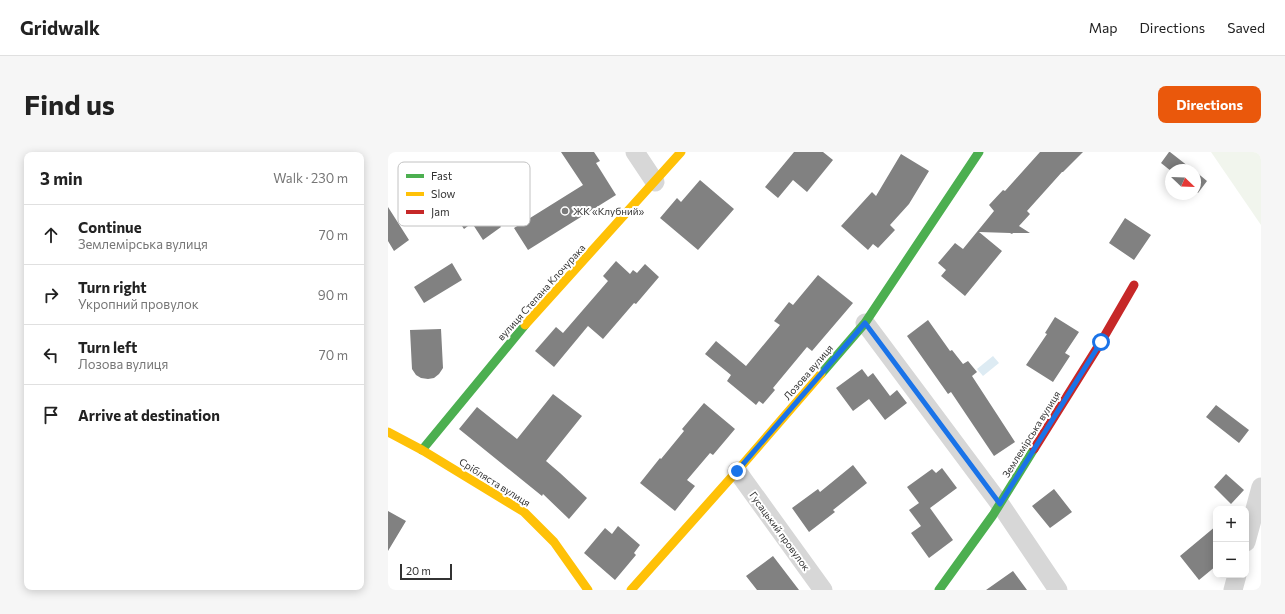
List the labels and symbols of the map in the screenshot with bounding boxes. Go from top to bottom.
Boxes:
legend [398,162,530,226]
north arrow [1165,164,1201,200]
text: Fast [431,169,453,182]
text: Slow [431,187,456,200]
text: Jam [431,205,450,219]
place label: ЖК «Клубний» [573,205,645,217]
marker: ЖК «Клубний» [560,206,570,216]
street label: вулиця Степана Клочурака [495,241,587,343]
route start [1092,333,1110,351]
street label: Лозова вулиця [781,342,835,402]
street label: Землемірська вулиця [999,388,1063,480]
street label: Срібляста вулиця [457,455,533,509]
route end [728,462,746,480]
street label: Гусацький провулок [747,489,813,573]
scale bar [400,562,452,581]

